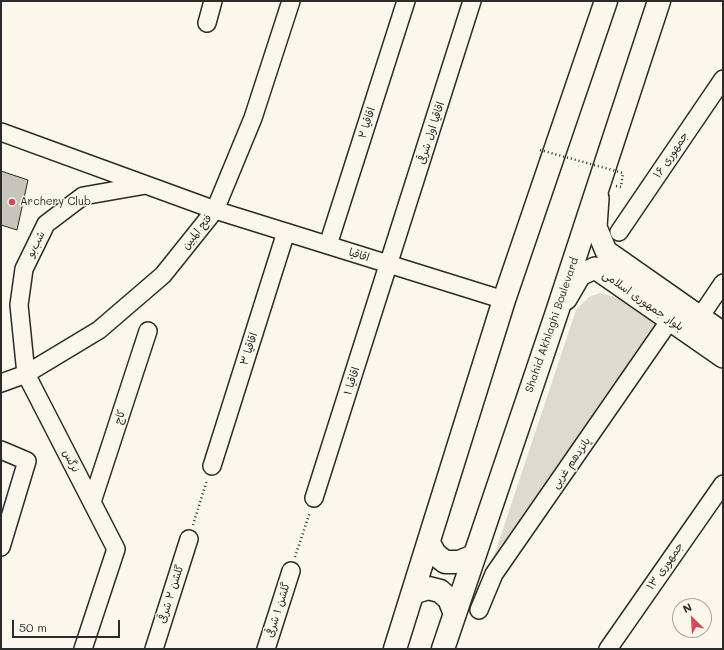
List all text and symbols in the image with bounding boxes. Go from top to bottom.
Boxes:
street label: اقاقیا اول شرقی [415,100,447,166]
street label: اقاقیا ۲ [356,106,378,140]
street label: جمهوری ۱۶ [651,130,691,180]
place label: Archery Club [20,195,91,209]
marker: Archery Club [7,197,17,207]
street label: فتح المبین [179,212,215,252]
street label: شب‌بو [24,229,48,259]
street label: اقاقیا [347,246,371,264]
street label: Shahid Akhlaghi Boulevard [523,256,581,394]
street label: بلوار جمهوری اسلامی [600,268,686,334]
street label: اقاقیا ۳ [238,331,260,367]
street label: اقاقیا ۱ [341,365,363,397]
street label: کاج [111,408,129,426]
street label: پانزدهم غربی [549,435,593,491]
street label: نرگس [60,447,82,475]
street label: جمهوری ۱۳ [644,540,686,592]
street label: گلشن ۲ شرقی [155,563,187,625]
street label: گلشن ۱ شرقی [263,581,293,639]
north arrow [672,598,712,638]
text: N [680,599,694,616]
scale bar [14,612,122,638]
text: 50 m [19,619,47,635]

